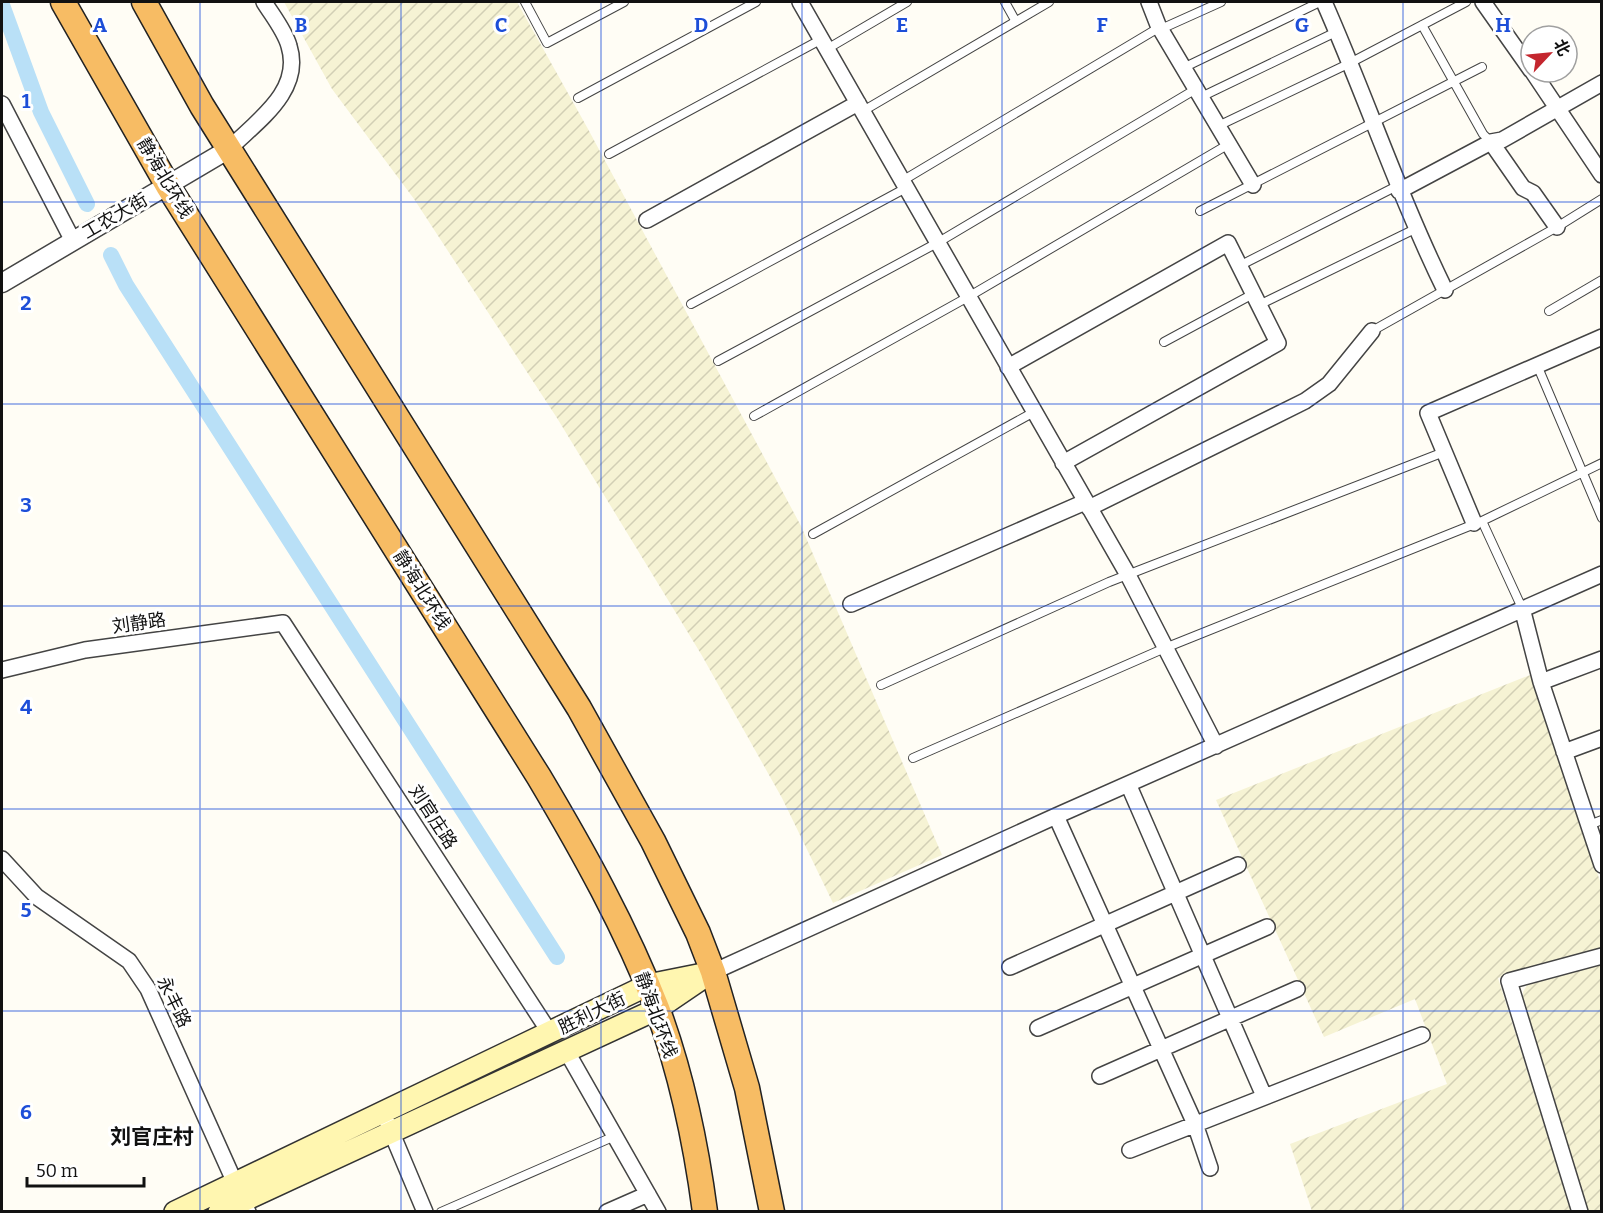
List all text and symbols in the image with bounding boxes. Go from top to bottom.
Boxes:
text: A [93,13,108,37]
text: B [295,13,308,37]
text: C [495,13,507,37]
text: D [694,13,708,37]
text: E [896,13,908,37]
text: F [1096,13,1108,37]
text: G [1295,13,1309,37]
text: H [1495,13,1511,37]
north arrow [1519,24,1579,84]
text: 北 [1550,36,1574,59]
text: 1 [22,89,31,113]
street label: 静海北环线 [132,134,198,222]
street label: 工农大街 [78,188,152,244]
text: 2 [20,291,32,315]
text: 3 [20,493,32,517]
street label: 静海北环线 [389,546,455,634]
street label: 刘静路 [111,608,167,638]
text: 4 [20,695,32,719]
street label: 刘官庄路 [404,781,462,853]
text: 5 [21,898,32,922]
street label: 静海北环线 [630,969,682,1061]
street label: 永丰路 [152,973,196,1031]
street label: 胜利大街 [555,987,629,1039]
text: 6 [20,1100,32,1124]
district label: 刘官庄村 [110,1124,194,1150]
scale bar [27,1150,144,1188]
text: 50 m [36,1160,78,1182]

